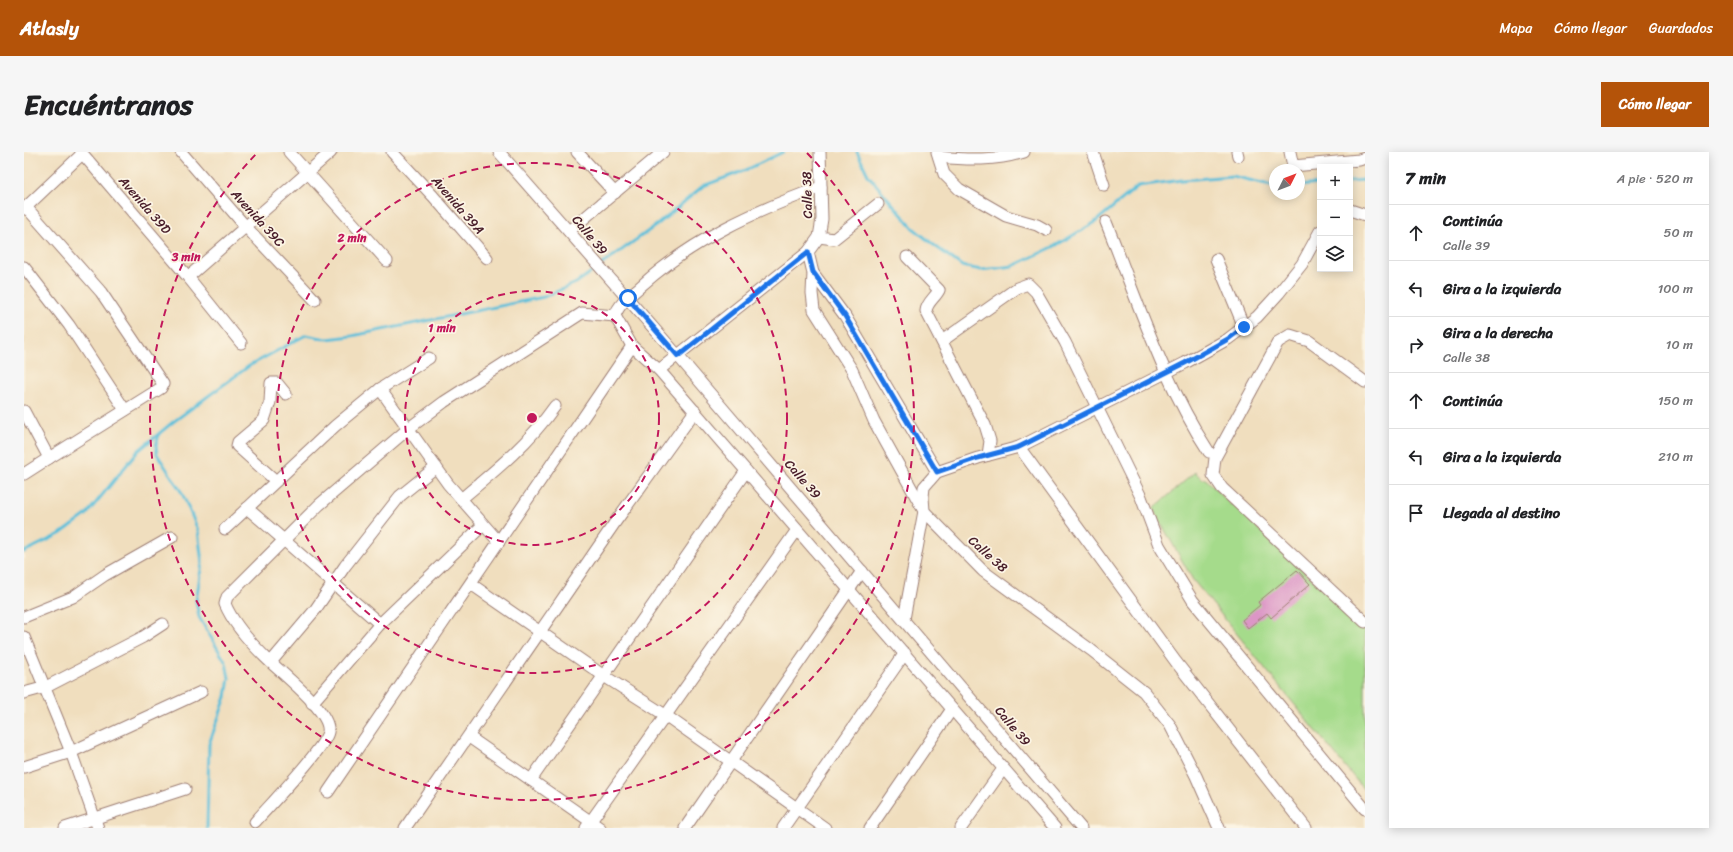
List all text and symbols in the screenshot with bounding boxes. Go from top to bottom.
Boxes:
text: Atlasly [20,12,79,45]
text: Mapa [1499,16,1532,41]
text: Cómo llegar [1554,16,1627,41]
text: Guardados [1649,16,1713,41]
text: Encuéntranos [24,80,193,129]
button: Cómo llegar [1601,82,1709,127]
text: 7 min [1405,163,1446,193]
north arrow [1269,164,1305,200]
map controls [1317,164,1353,272]
button: + [1317,164,1353,200]
text: A pie · 520 m [1617,167,1693,190]
street label: Avenida 39A [425,169,490,240]
street label: Avenida 39D [112,170,177,240]
street label: Calle 38 [795,171,819,219]
street label: Avenida 39C [225,183,291,252]
button: − [1317,200,1353,236]
text: Continúa [1443,208,1502,234]
street label: Calle 39 [566,210,614,260]
text: 50 m [1663,221,1693,244]
icon: ahead [1405,222,1427,244]
text: 2 min [336,227,367,249]
text: Calle 39 [1443,234,1490,257]
button: layers [1317,236,1353,272]
text: 3 min [171,246,201,268]
text: Gira a la izquierda [1443,276,1561,302]
text: 100 m [1658,277,1693,300]
icon: left [1405,278,1427,300]
route start [619,289,637,307]
text: 1 min [428,317,456,339]
route end [1235,318,1253,336]
text: Gira a la derecha [1443,320,1553,346]
text: 10 m [1666,333,1693,356]
icon: right [1405,334,1427,356]
text: Calle 38 [1443,346,1490,369]
text: Continúa [1443,388,1502,414]
text: 150 m [1658,389,1693,412]
icon: ahead [1405,390,1427,412]
centre of rings [525,411,539,425]
text: Gira a la izquierda [1443,444,1561,470]
text: 210 m [1658,445,1693,468]
icon: left [1405,446,1427,468]
street label: Calle 39 [779,454,827,504]
text: Llegada al destino [1443,500,1560,526]
icon: arrive [1405,502,1427,524]
street label: Calle 38 [963,530,1013,578]
street label: Calle 39 [989,701,1037,751]

